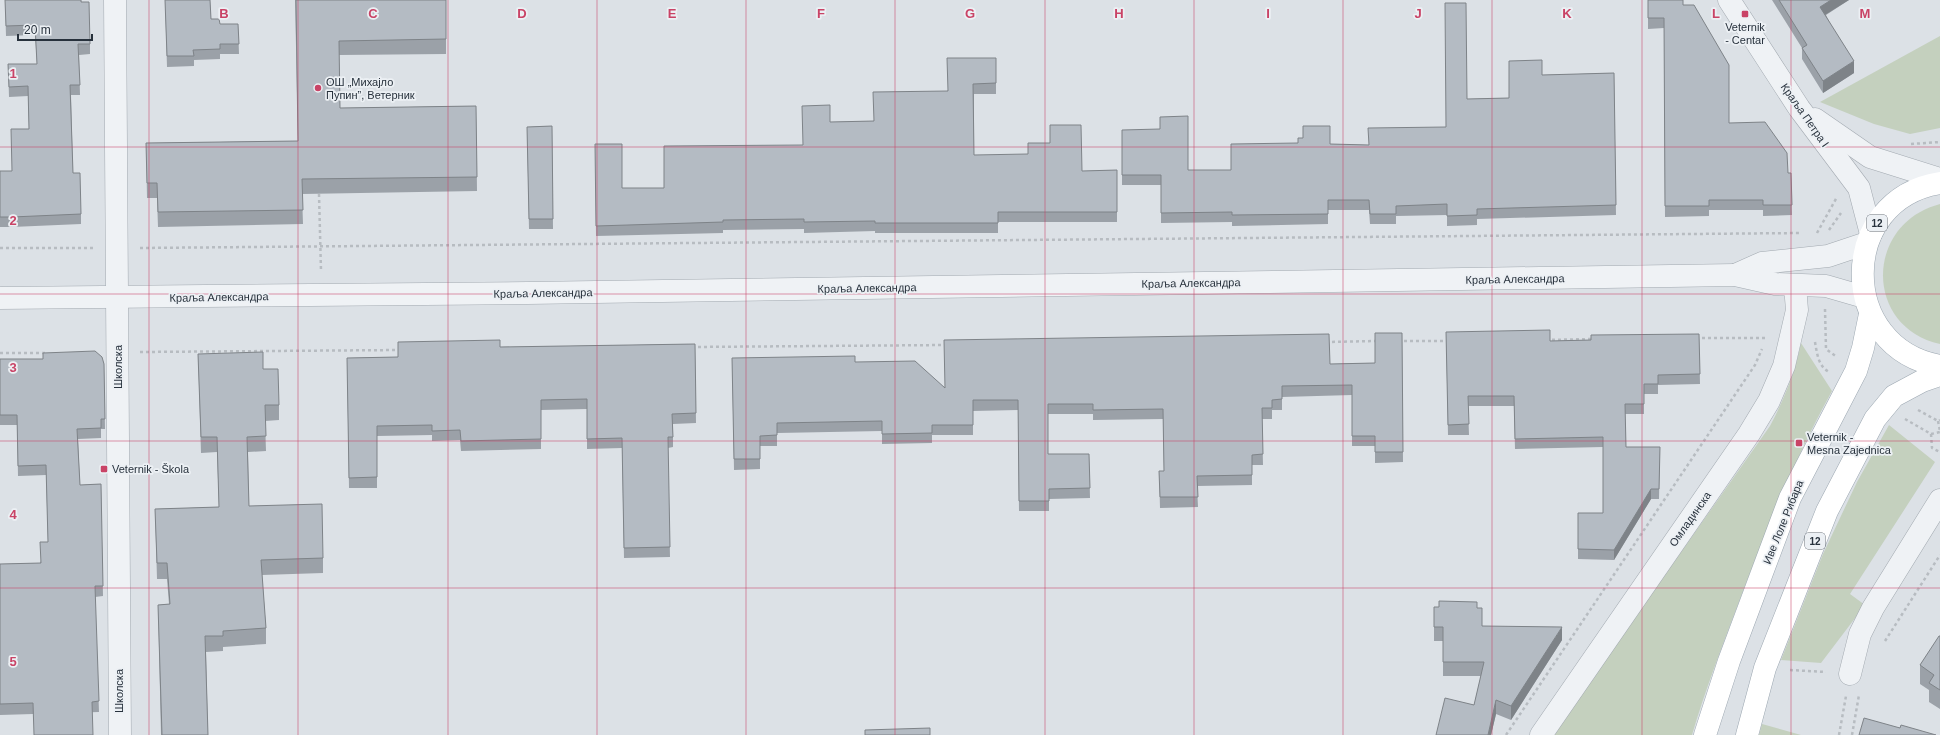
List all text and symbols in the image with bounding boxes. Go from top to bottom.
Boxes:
text: B [219,6,229,21]
text: C [368,6,378,21]
text: D [517,6,527,21]
text: E [668,6,677,21]
text: F [817,6,825,21]
text: G [965,6,975,21]
text: H [1114,6,1124,21]
text: I [1266,6,1270,21]
text: J [1414,6,1422,21]
text: K [1562,6,1572,21]
text: L [1712,6,1720,21]
text: M [1860,6,1870,21]
marker: Veternik - Centar [1740,9,1750,19]
scale bar [18,16,92,42]
place label: Veternik - Centar [1725,21,1765,46]
text: 20 m [24,23,51,37]
text: 1 [9,66,17,81]
place label: ОШ „Михајло Пупин”, Ветерник [326,76,415,101]
street label: Краља Петра I [1779,81,1831,149]
marker: ОШ „Михајло Пупин”, Ветерник [313,83,323,93]
text: 2 [9,213,17,228]
road number: 12 [1867,215,1887,231]
street label: Краља Александра [1465,272,1565,286]
street label: Краља Александра [1141,276,1241,290]
street label: Краља Александра [817,281,917,295]
street label: Краља Александра [493,286,593,300]
street label: Краља Александра [169,290,269,304]
street label: Школска [112,344,124,389]
text: 3 [9,360,17,375]
place label: Veternik - Mesna Zajednica [1807,431,1892,456]
marker: Veternik - Mesna Zajednica [1794,438,1804,448]
place label: Veternik - Škola [112,463,190,475]
marker: Veternik - Škola [99,464,109,474]
street label: Иве Лоле Рибара [1761,478,1806,566]
street label: Омладинска [1667,489,1714,549]
text: 4 [9,507,17,522]
road number: 12 [1805,533,1825,549]
text: 5 [9,654,17,669]
street label: Школска [113,668,125,713]

